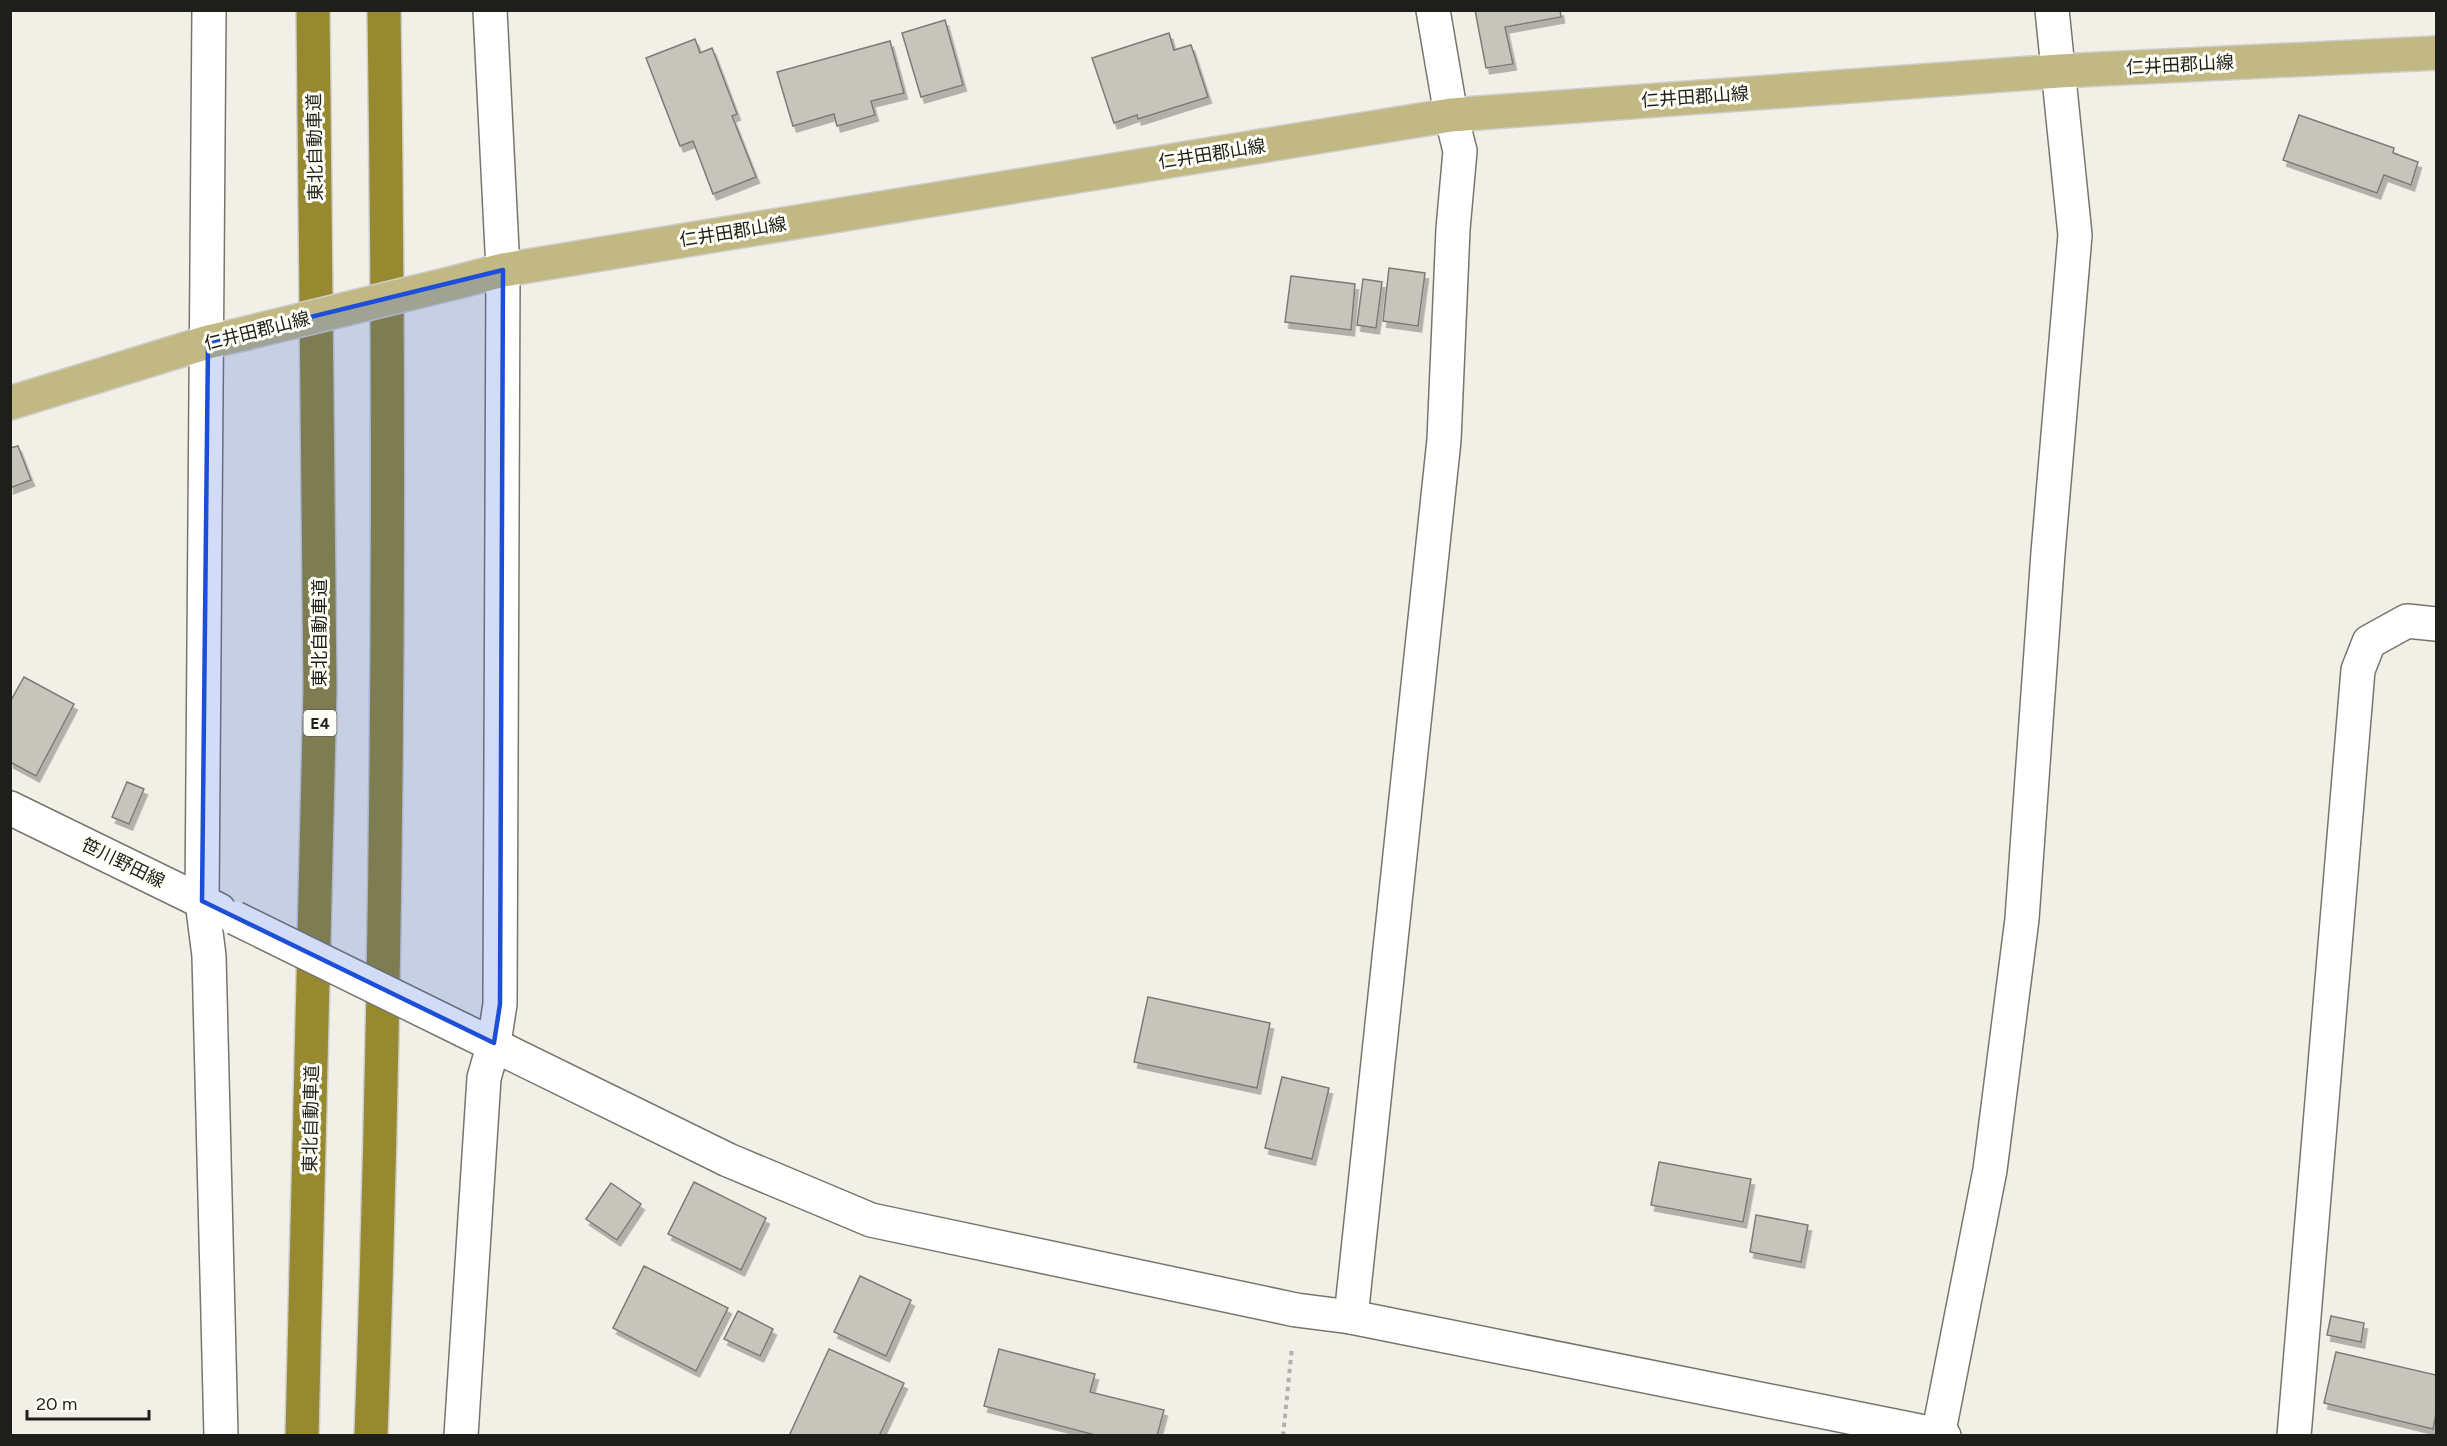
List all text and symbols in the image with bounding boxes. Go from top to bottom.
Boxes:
street label: 仁井田郡山線 [2125,51,2235,79]
street label: 仁井田郡山線 [1640,82,1750,112]
street label: 東北自動車道 [303,93,327,201]
street label: 仁井田郡山線 [1157,135,1267,173]
street label: 仁井田郡山線 [678,213,788,251]
street label: 仁井田郡山線 [202,307,312,355]
street label: 東北自動車道 [309,579,331,687]
road number: E4 [304,710,336,736]
street label: 笹川野田線 [78,833,168,893]
street label: 東北自動車道 [299,1065,323,1173]
scale bar [27,1383,148,1421]
text: 20 m [36,1393,77,1415]

